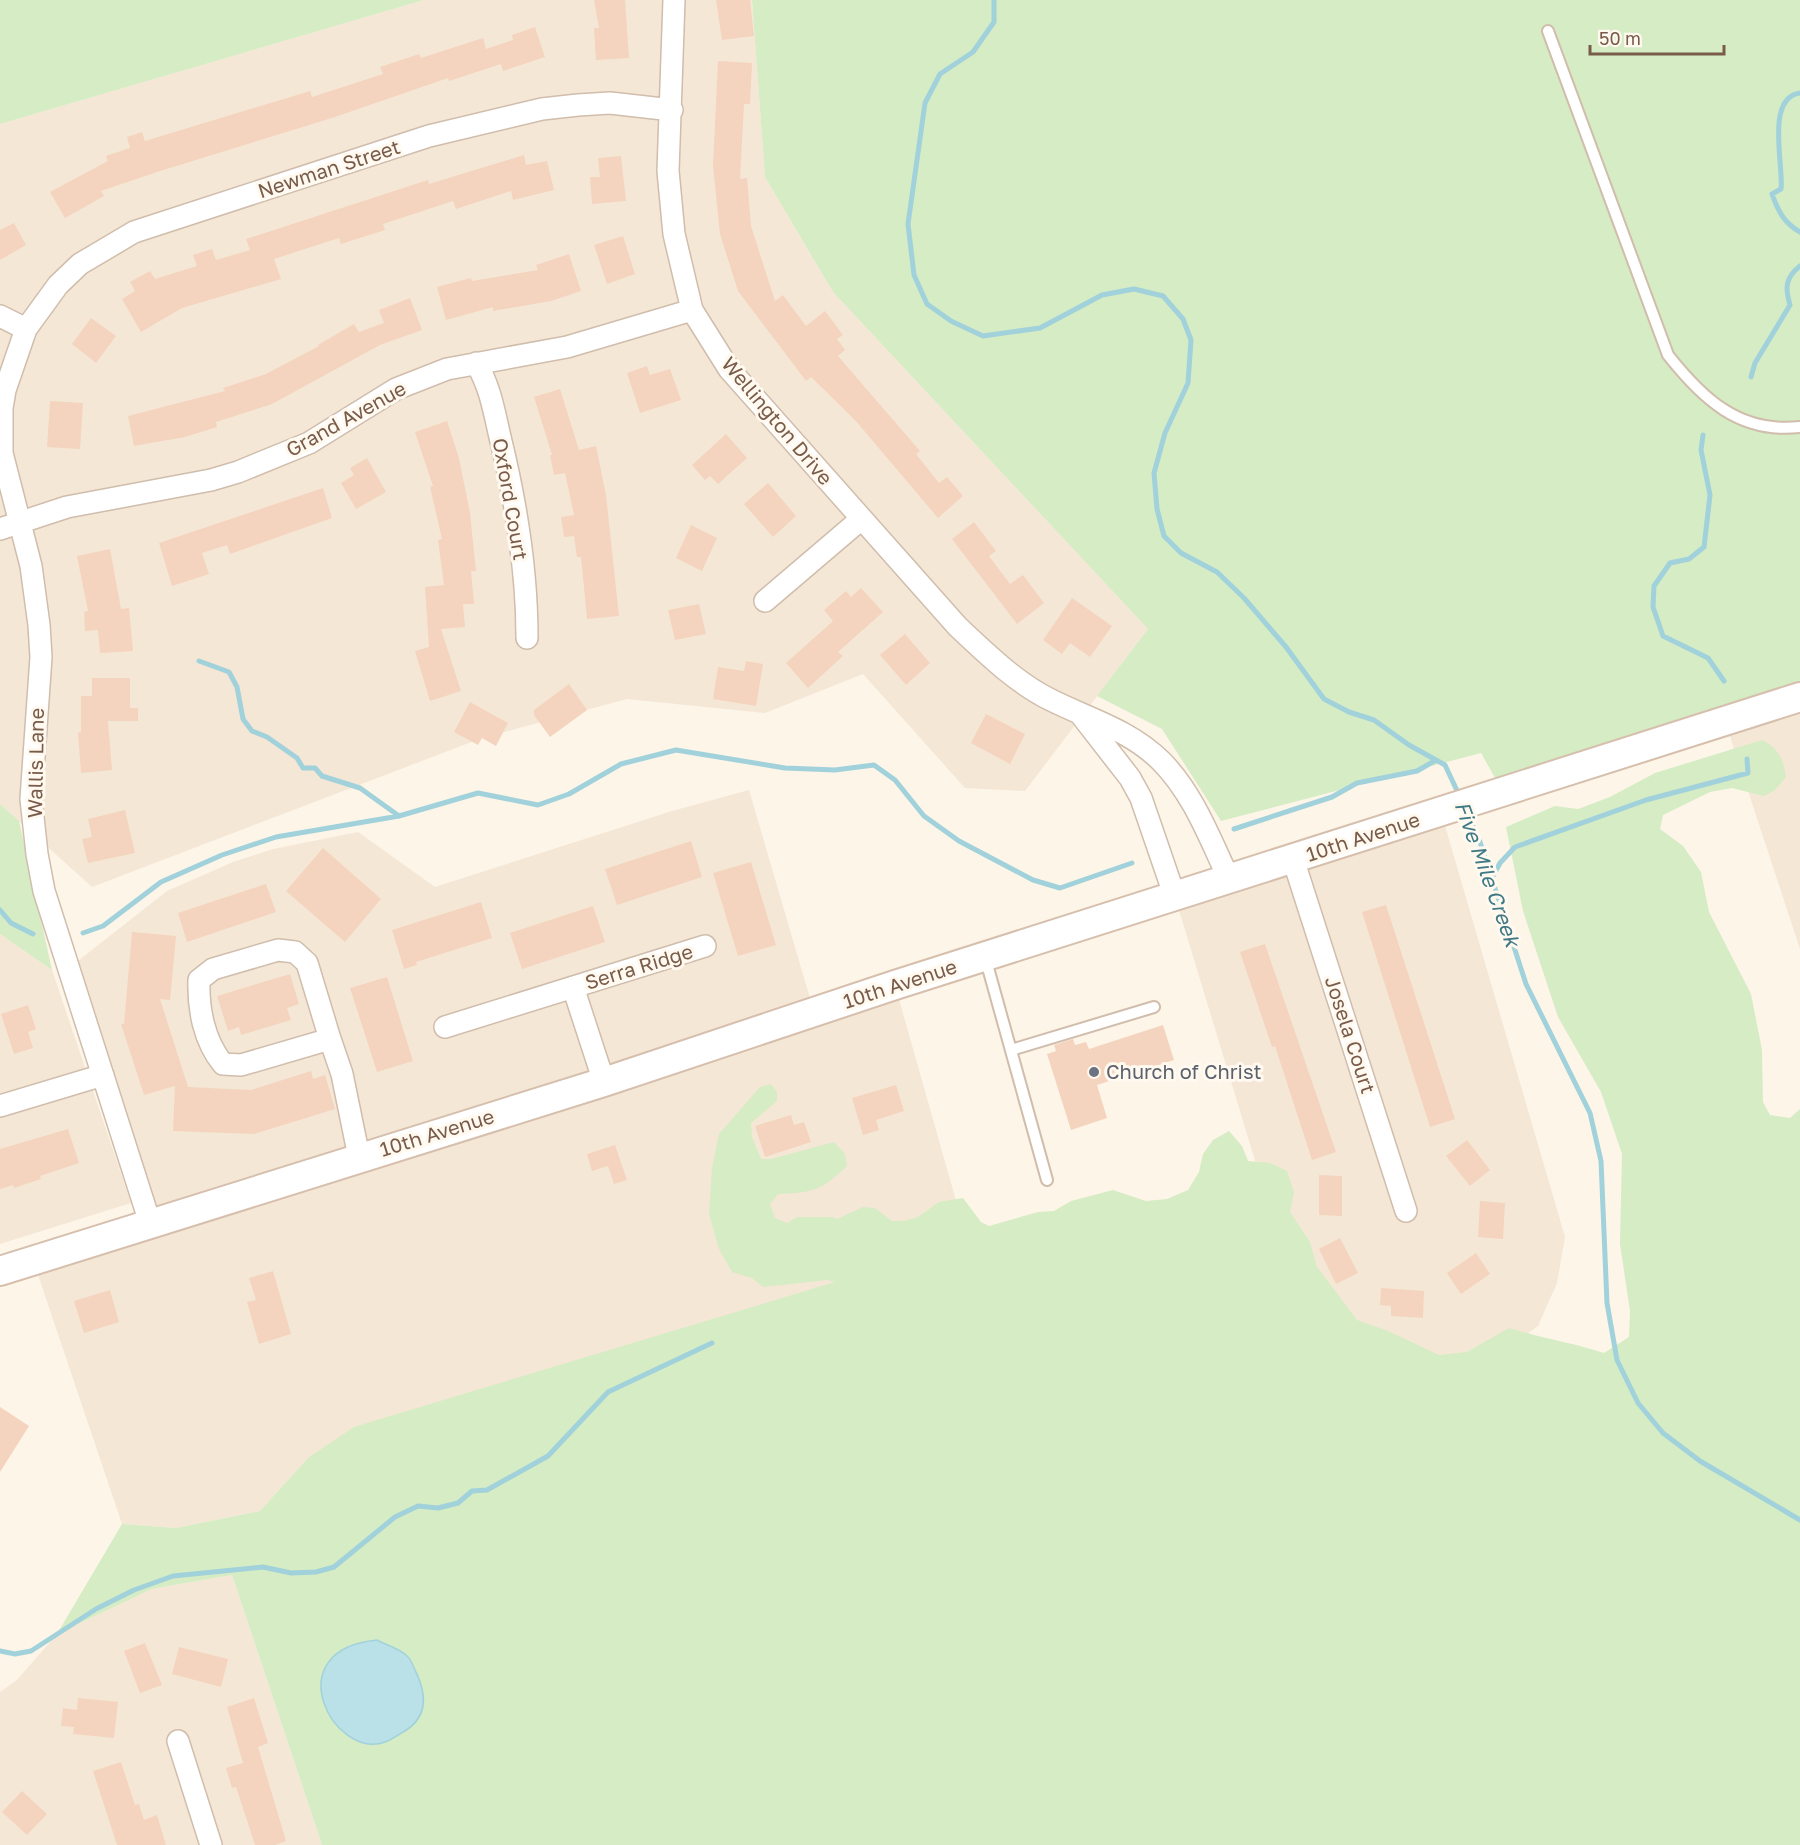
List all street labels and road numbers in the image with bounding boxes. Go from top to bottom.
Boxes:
street label: Newman Street [254,134,403,202]
street label: Wellington Drive [717,352,838,489]
street label: Grand Avenue [281,375,410,461]
street label: Oxford Court [488,436,534,562]
street label: Wallis Lane [22,708,48,818]
street label: 10th Avenue [1303,806,1423,866]
street label: Serra Ridge [582,938,695,994]
street label: 10th Avenue [840,953,960,1013]
street label: Josela Court [1321,973,1381,1096]
street label: 10th Avenue [377,1103,497,1161]

